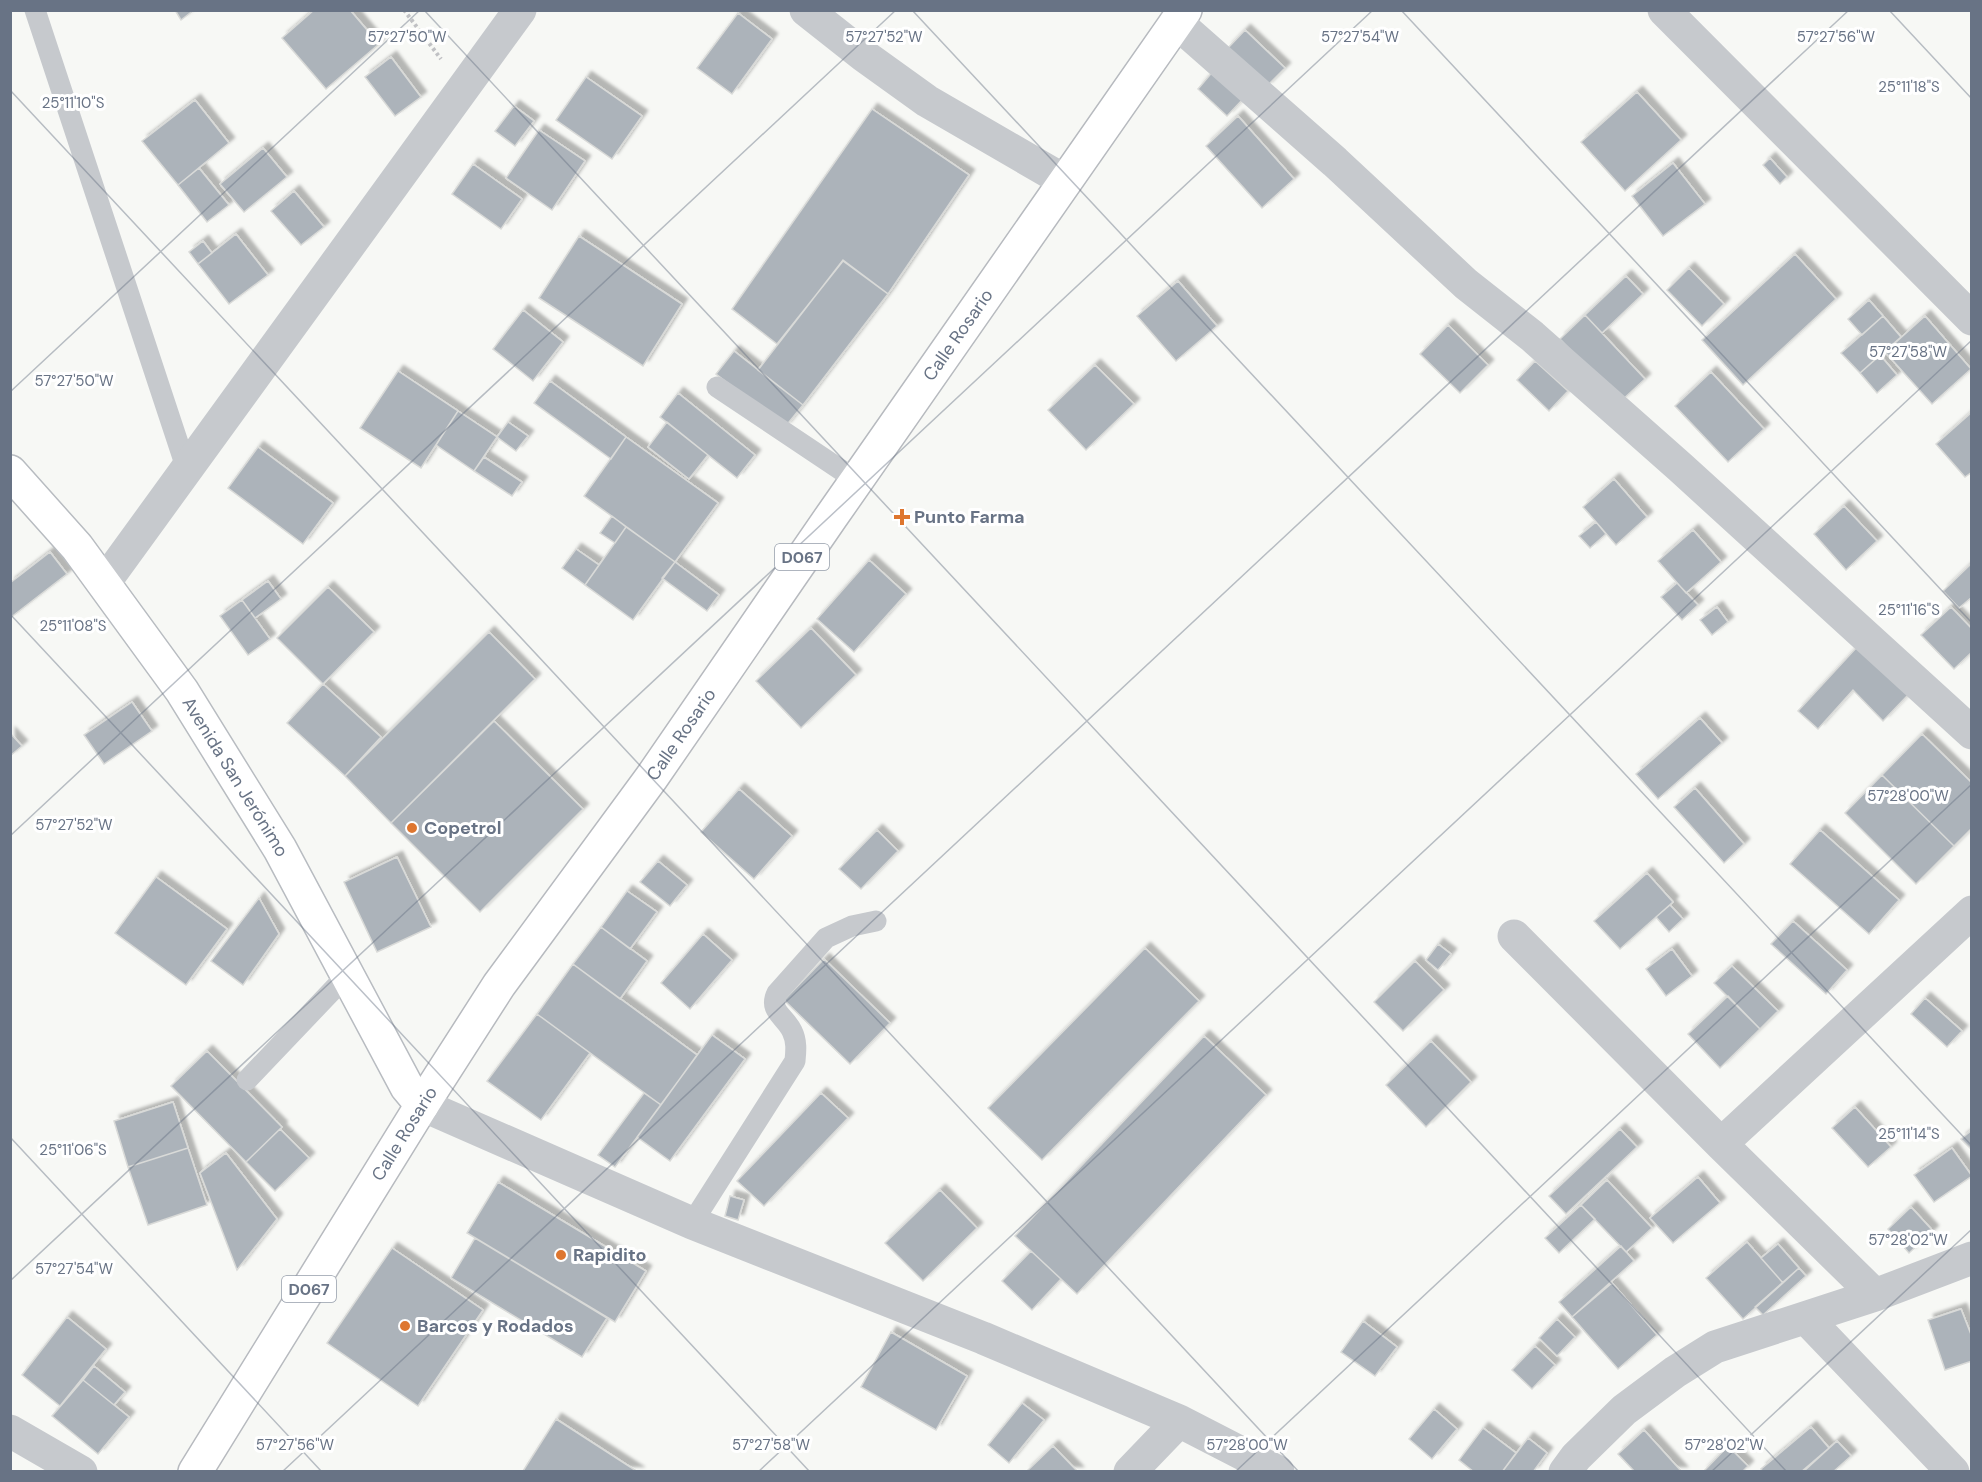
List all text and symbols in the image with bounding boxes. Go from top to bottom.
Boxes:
text: 57°27'50"W [367,27,447,47]
text: 57°27'52"W [845,27,923,47]
text: 57°27'54"W [1321,27,1399,47]
text: 57°27'56"W [1797,27,1876,47]
text: 25°11'18"S [1878,77,1940,97]
text: 25°11'10"S [42,93,105,113]
street label: Calle Rosario [918,284,999,386]
text: 57°27'58"W [1869,342,1947,362]
text: 57°27'50"W [34,371,114,391]
place label: Punto Farma [914,505,1025,529]
marker: Punto Farma [895,510,909,524]
road number: D067 [775,544,829,570]
text: 25°11'16"S [1878,600,1940,620]
text: 25°11'08"S [39,616,107,636]
street label: Calle Rosario [641,684,722,785]
street label: Avenida San Jerónimo [177,693,294,861]
text: 57°28'00"W [1867,786,1949,806]
text: 57°27'52"W [35,815,113,835]
place label: Copetrol [424,816,502,840]
marker: Copetrol [405,821,419,835]
street label: Calle Rosario [366,1082,443,1185]
text: 25°11'14"S [1878,1124,1940,1144]
text: 25°11'06"S [39,1140,107,1160]
text: 57°28'02"W [1868,1230,1948,1250]
place label: Rapidito [573,1243,647,1267]
marker: Rapidito [554,1248,568,1262]
text: 57°27'54"W [35,1259,113,1279]
road number: D067 [282,1276,336,1302]
place label: Barcos y Rodados [417,1314,574,1338]
marker: Barcos y Rodados [398,1319,412,1333]
text: 57°27'56"W [256,1435,335,1455]
text: 57°27'58"W [732,1435,810,1455]
text: 57°28'00"W [1206,1435,1288,1455]
text: 57°28'02"W [1684,1435,1764,1455]

